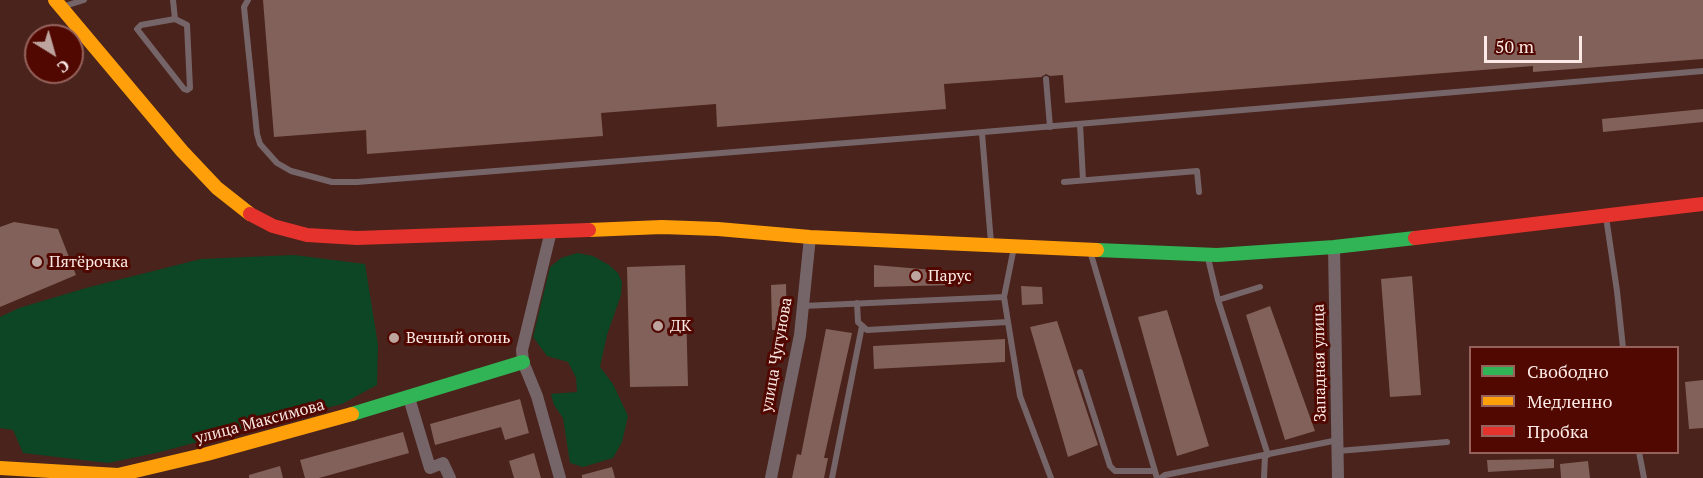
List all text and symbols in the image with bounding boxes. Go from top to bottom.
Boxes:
north arrow [24,24,84,84]
scale bar [1487,24,1584,62]
text: 50 m [1495,34,1534,58]
text: С [53,55,74,79]
place label: Пятёрочка [49,252,128,272]
marker: Пятёрочка [30,255,44,269]
place label: Парус [928,266,972,286]
marker: Парус [909,269,923,283]
street label: улица Чугунова [757,296,797,414]
street label: Западная улица [1309,304,1331,422]
place label: ДК [670,316,691,336]
marker: ДК [651,319,665,333]
place label: Вечный огонь [406,328,510,348]
marker: Вечный огонь [387,331,401,345]
legend [1469,346,1679,454]
text: Свободно [1527,359,1609,383]
text: Медленно [1527,389,1613,413]
street label: улица Максимова [193,396,327,448]
text: Пробка [1527,419,1589,443]

